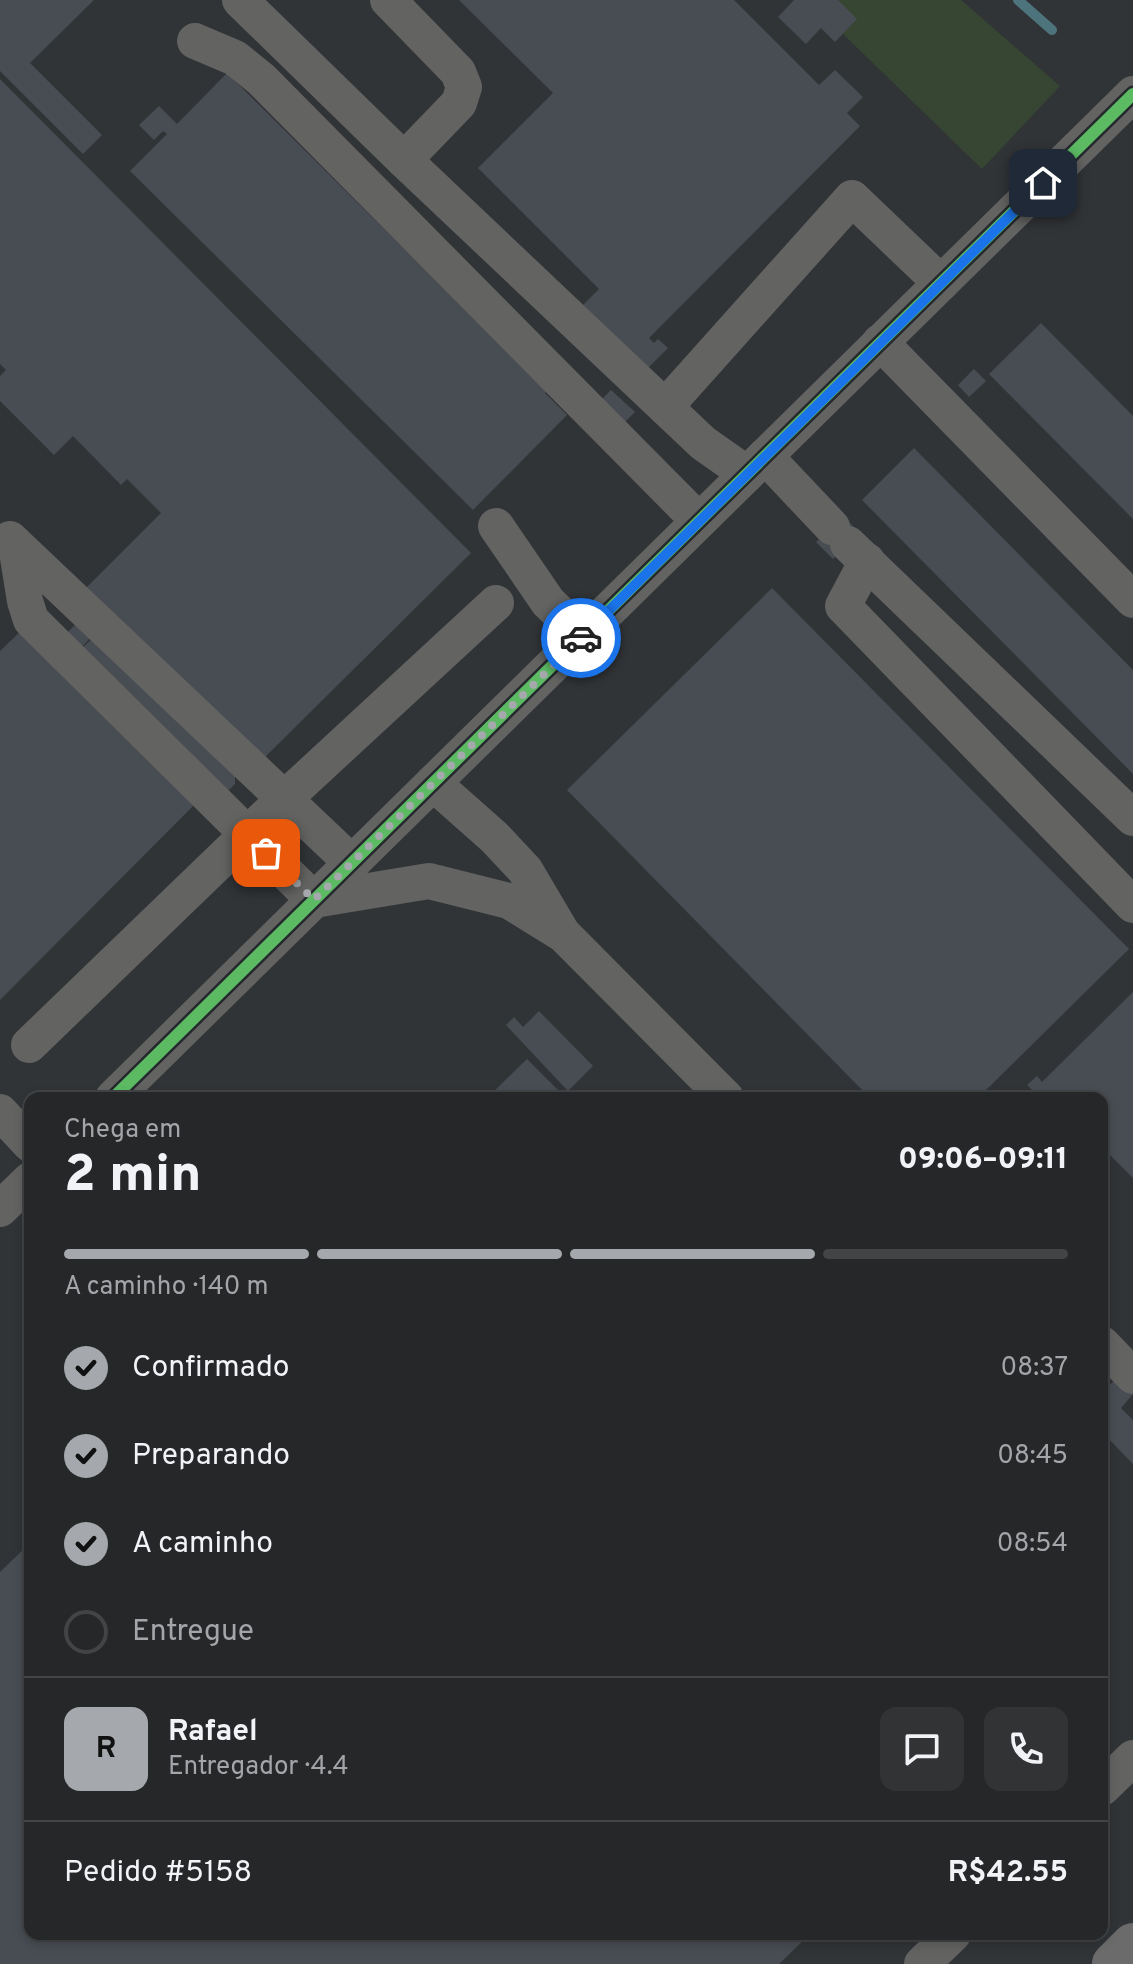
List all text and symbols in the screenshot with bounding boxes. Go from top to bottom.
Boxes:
pin [1009,149,1077,217]
icon: home [1021,161,1065,205]
courier [541,598,621,678]
icon: car [559,616,603,660]
pin [232,819,300,887]
icon: bag [244,831,288,875]
text: Chega em [64,1114,181,1147]
text: 09:06–09:11 [898,1142,1068,1179]
text: 2 min [64,1144,202,1210]
text: A caminho · 140 m [64,1271,269,1304]
icon: check [64,1346,108,1390]
text: Confirmado [132,1350,290,1387]
text: 08:37 [1001,1352,1068,1385]
icon: check [64,1434,108,1478]
text: Preparando [132,1438,290,1475]
text: 08:45 [997,1440,1068,1473]
icon: check [64,1522,108,1566]
text: A caminho [132,1526,273,1563]
text: 08:54 [997,1528,1068,1561]
text: Entregue [132,1614,254,1651]
button: chat [880,1707,964,1791]
button: phone [984,1707,1068,1791]
text: Rafael [168,1714,258,1751]
text: R [96,1731,116,1768]
text: Entregador · 4.4 [168,1751,349,1784]
text: Pedido #5158 [64,1855,252,1892]
text: R$42.55 [948,1855,1068,1892]

